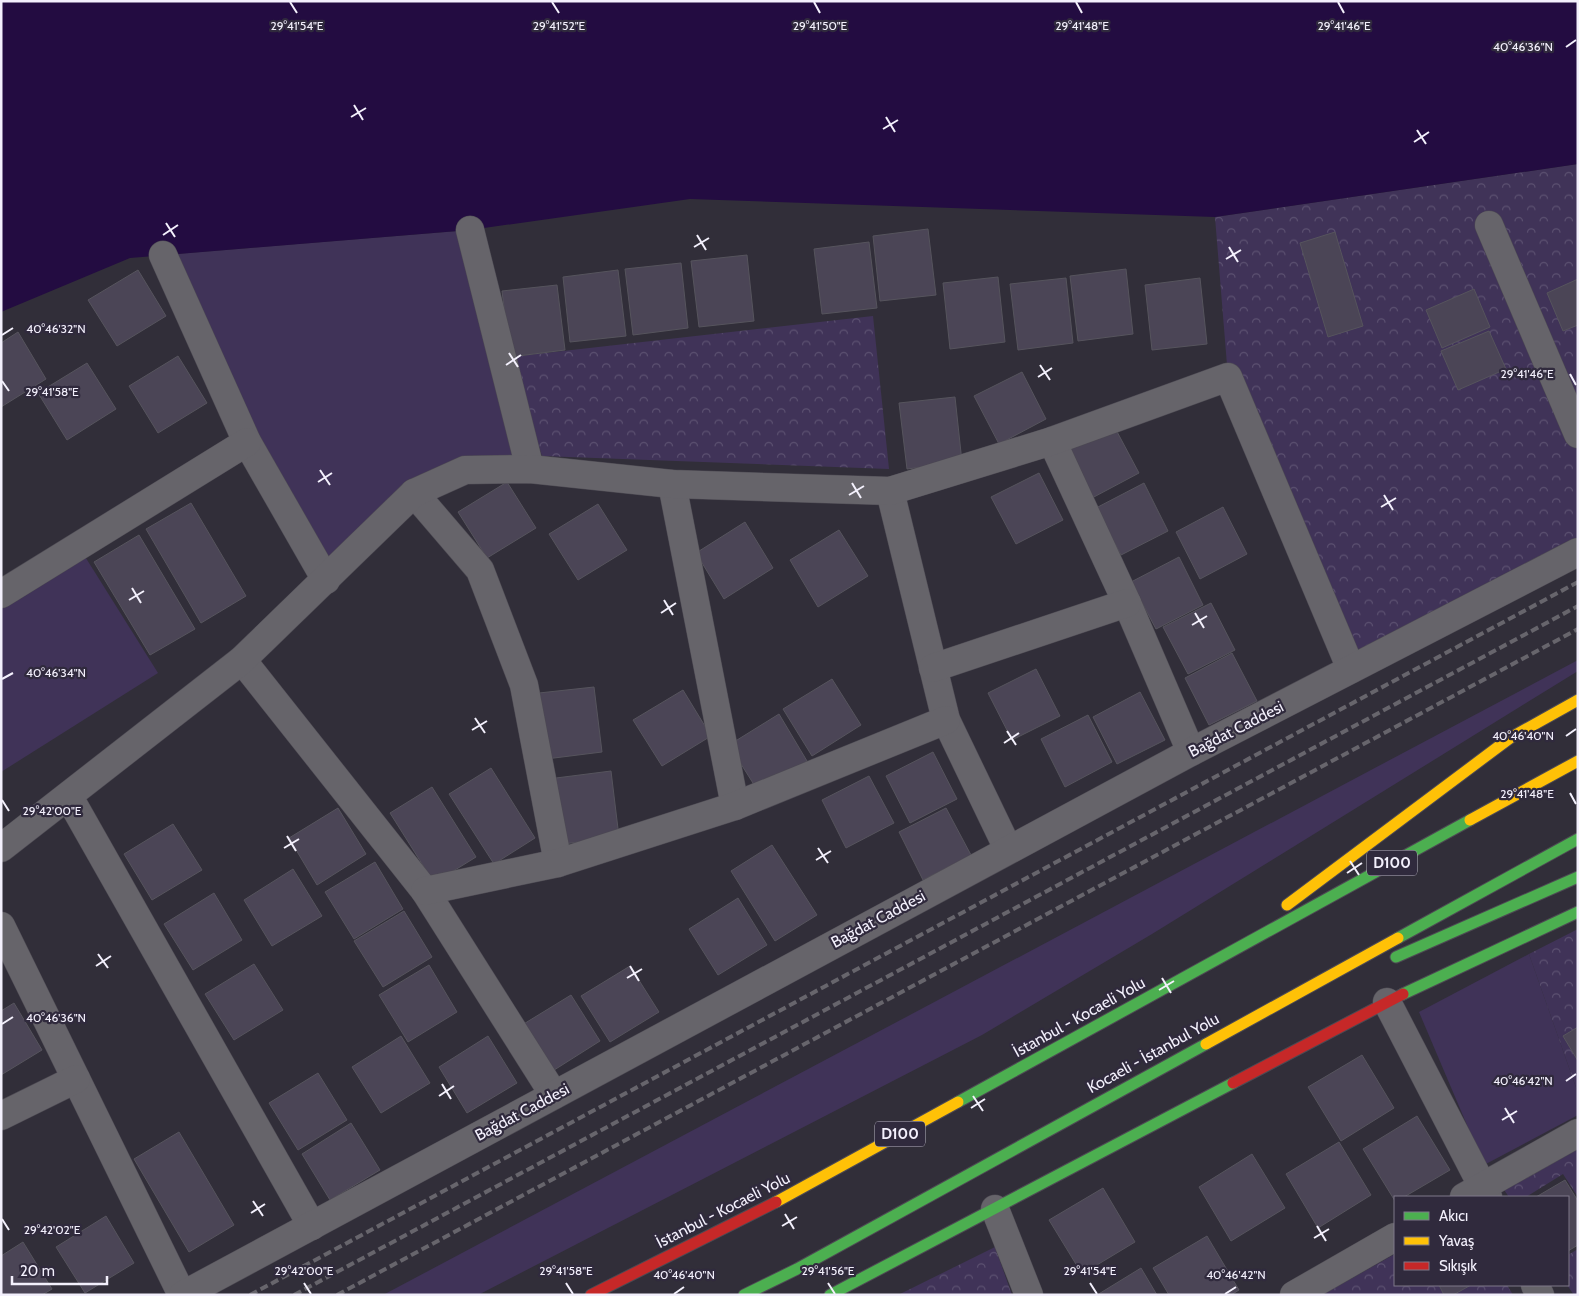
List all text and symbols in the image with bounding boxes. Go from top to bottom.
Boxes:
text: 29°41'54"E [271,18,324,33]
text: 29°41'52"E [533,18,586,33]
text: 29°41'50"E [793,18,848,33]
text: 29°41'48"E [1055,18,1109,33]
text: 29°41'46"E [1317,18,1371,33]
text: 40°46'36"N [1493,39,1553,54]
text: 40°46'32"N [26,321,86,336]
text: 29°41'46"E [1500,366,1554,381]
text: 29°41'58"E [25,384,79,399]
text: 40°46'34"N [26,665,86,680]
street label: Bağdat Caddesi [1185,697,1287,761]
text: 40°46'40"N [1492,728,1554,743]
text: 29°41'48"E [1500,786,1554,801]
text: 29°42'00"E [23,803,82,818]
road number: D100 [1367,850,1417,876]
street label: Bağdat Caddesi [828,886,928,952]
street label: İstanbul - Kocaeli Yolu [1010,973,1148,1061]
street label: Kocaeli - İstanbul Yolu [1084,1009,1222,1097]
text: 40°46'36"N [26,1010,86,1025]
text: 40°46'42"N [1493,1073,1553,1088]
street label: Bağdat Caddesi [472,1079,572,1145]
road number: D100 [875,1122,925,1146]
street label: İstanbul - Kocaeli Yolu [653,1168,793,1252]
legend [1394,1196,1569,1286]
text: Akıcı [1439,1207,1468,1225]
text: 29°42'02"E [24,1222,81,1237]
text: Yavaş [1438,1232,1474,1250]
scale bar [12,1254,108,1286]
text: Sıkışık [1439,1257,1477,1275]
text: 20 m [20,1262,55,1280]
text: 29°42'00"E [275,1263,334,1278]
text: 29°41'58"E [539,1263,593,1278]
text: 29°41'56"E [801,1263,855,1278]
text: 29°41'54"E [1064,1263,1117,1278]
text: 40°46'40"N [653,1267,715,1282]
text: 40°46'42"N [1206,1267,1266,1282]

